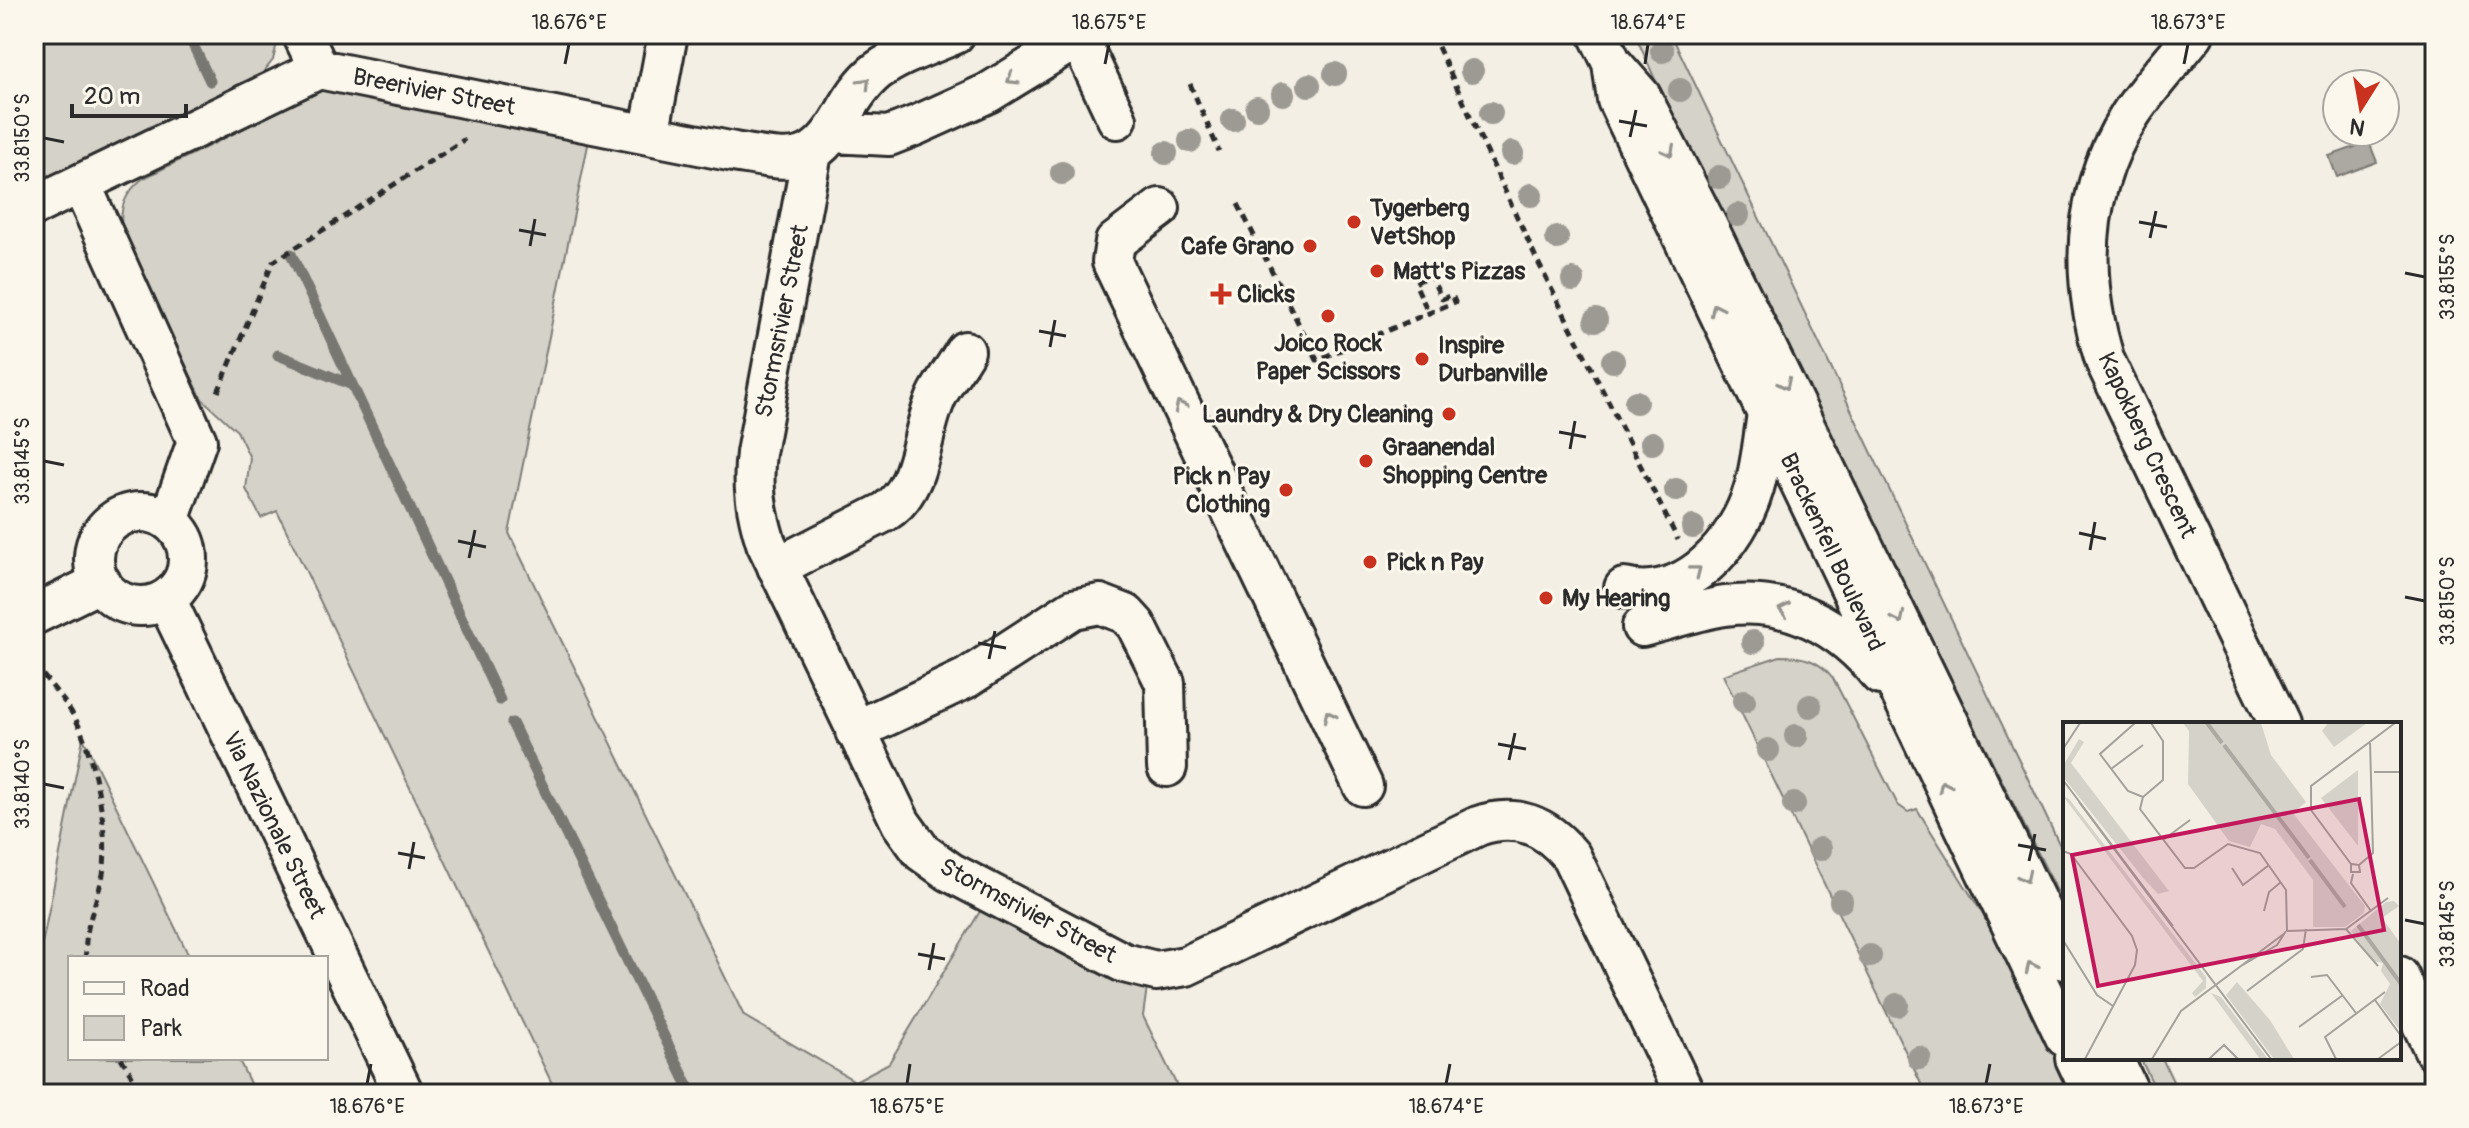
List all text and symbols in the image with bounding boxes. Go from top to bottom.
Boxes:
text: 18.676°E [531,10,607,35]
text: 18.675°E [1072,10,1146,35]
text: 18.674°E [1610,10,1686,35]
text: 18.673°E [2151,10,2225,35]
street label: Breerivier Street [350,62,518,122]
scale bar [72,68,186,118]
north arrow [2321,68,2401,148]
one-way arrow [1006,69,1021,84]
one-way arrow [856,78,870,92]
text: 20 m [84,82,140,111]
text: 33.8150°S [10,93,35,183]
text: N [2347,111,2367,142]
one-way arrow [1660,143,1675,158]
place label: Tygerberg VetShop [1369,194,1470,251]
marker: Tygerberg VetShop [1345,213,1363,231]
street label: Stormsrivier Street [749,222,815,420]
place label: Cafe Grano [1181,232,1294,261]
text: 33.8155°S [2435,234,2460,320]
marker: Cafe Grano [1301,237,1319,255]
place label: Matt's Pizzas [1393,257,1525,286]
marker: Matt's Pizzas [1368,262,1386,280]
place label: Clicks [1237,280,1295,309]
marker: Clicks [1212,285,1230,303]
one-way arrow [1710,303,1726,318]
marker: Joico Rock Paper Scissors [1319,307,1337,325]
place label: Joico Rock Paper Scissors [1256,329,1401,386]
place label: Inspire Durbanville [1438,331,1549,388]
street label: Kapokberg Crescent [2091,348,2203,543]
marker: Inspire Durbanville [1413,350,1431,368]
one-way arrow [1775,376,1791,390]
one-way arrow [1174,400,1190,414]
place label: Laundry & Dry Cleaning [1202,400,1433,429]
marker: Laundry & Dry Cleaning [1440,405,1458,423]
text: 33.8145°S [10,417,35,505]
place label: Graanendal Shopping Centre [1382,433,1548,490]
street label: Brackenfell Boulevard [1773,448,1891,656]
marker: Graanendal Shopping Centre [1357,452,1375,470]
place label: Pick n Pay Clothing [1173,462,1271,519]
marker: Pick n Pay Clothing [1277,481,1295,499]
place label: Pick n Pay [1386,548,1484,577]
marker: Pick n Pay [1361,553,1379,571]
text: 33.8150°S [2435,556,2460,646]
one-way arrow [1687,567,1702,581]
place label: My Hearing [1562,584,1670,613]
marker: My Hearing [1537,589,1555,607]
one-way arrow [1778,602,1791,619]
one-way arrow [1889,609,1905,624]
one-way arrow [1323,710,1339,725]
inset map [2063,722,2401,1060]
street label: Via Nazionale Street [216,727,332,924]
text: 33.8140°S [10,739,35,829]
one-way arrow [1938,780,1954,794]
street label: Stormsrivier Street [935,852,1122,970]
one-way arrow [2015,868,2030,883]
text: 33.8145°S [2435,880,2460,968]
legend [68,956,328,1060]
one-way arrow [2025,961,2041,975]
text: Road [140,974,190,1003]
text: Park [140,1014,182,1043]
text: 18.676°E [329,1094,405,1119]
text: 18.675°E [870,1094,944,1119]
text: 18.674°E [1408,1094,1484,1119]
text: 18.673°E [1949,1094,2023,1119]

